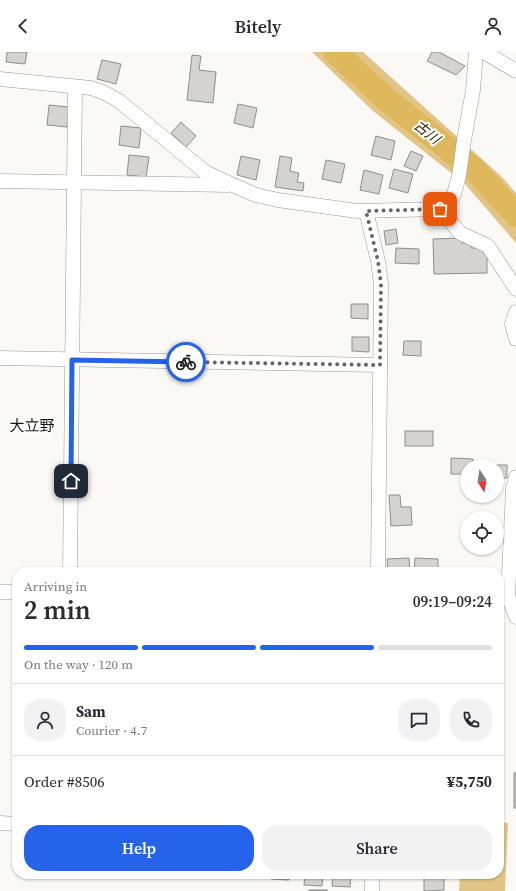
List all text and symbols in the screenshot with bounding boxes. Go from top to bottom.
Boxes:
text: Bitely [235,14,281,39]
icon: back [12,15,34,37]
icon: person [482,15,504,37]
water label: 古川 [410,116,446,150]
pin [423,192,457,226]
icon: bag [429,198,451,220]
courier [166,342,206,382]
icon: bike [175,351,197,373]
district label: 大立野 [9,415,55,436]
north arrow [460,459,504,503]
map controls [460,459,504,555]
pin [54,464,88,498]
icon: home [60,470,82,492]
button: locate [460,511,504,555]
text: Arriving in [24,578,87,595]
text: 09:19–09:24 [413,591,492,612]
text: 2 min [24,592,91,628]
text: On the way · 120 m [24,656,133,673]
button: person [24,699,66,741]
button: chat [398,699,440,741]
button: phone [450,699,492,741]
text: Sam [76,701,106,722]
text: Courier · 4.7 [76,722,147,739]
text: Order #8506 [24,771,105,792]
text: ¥5,750 [447,771,492,792]
button: Help [24,825,254,871]
button: Share [262,825,492,871]

